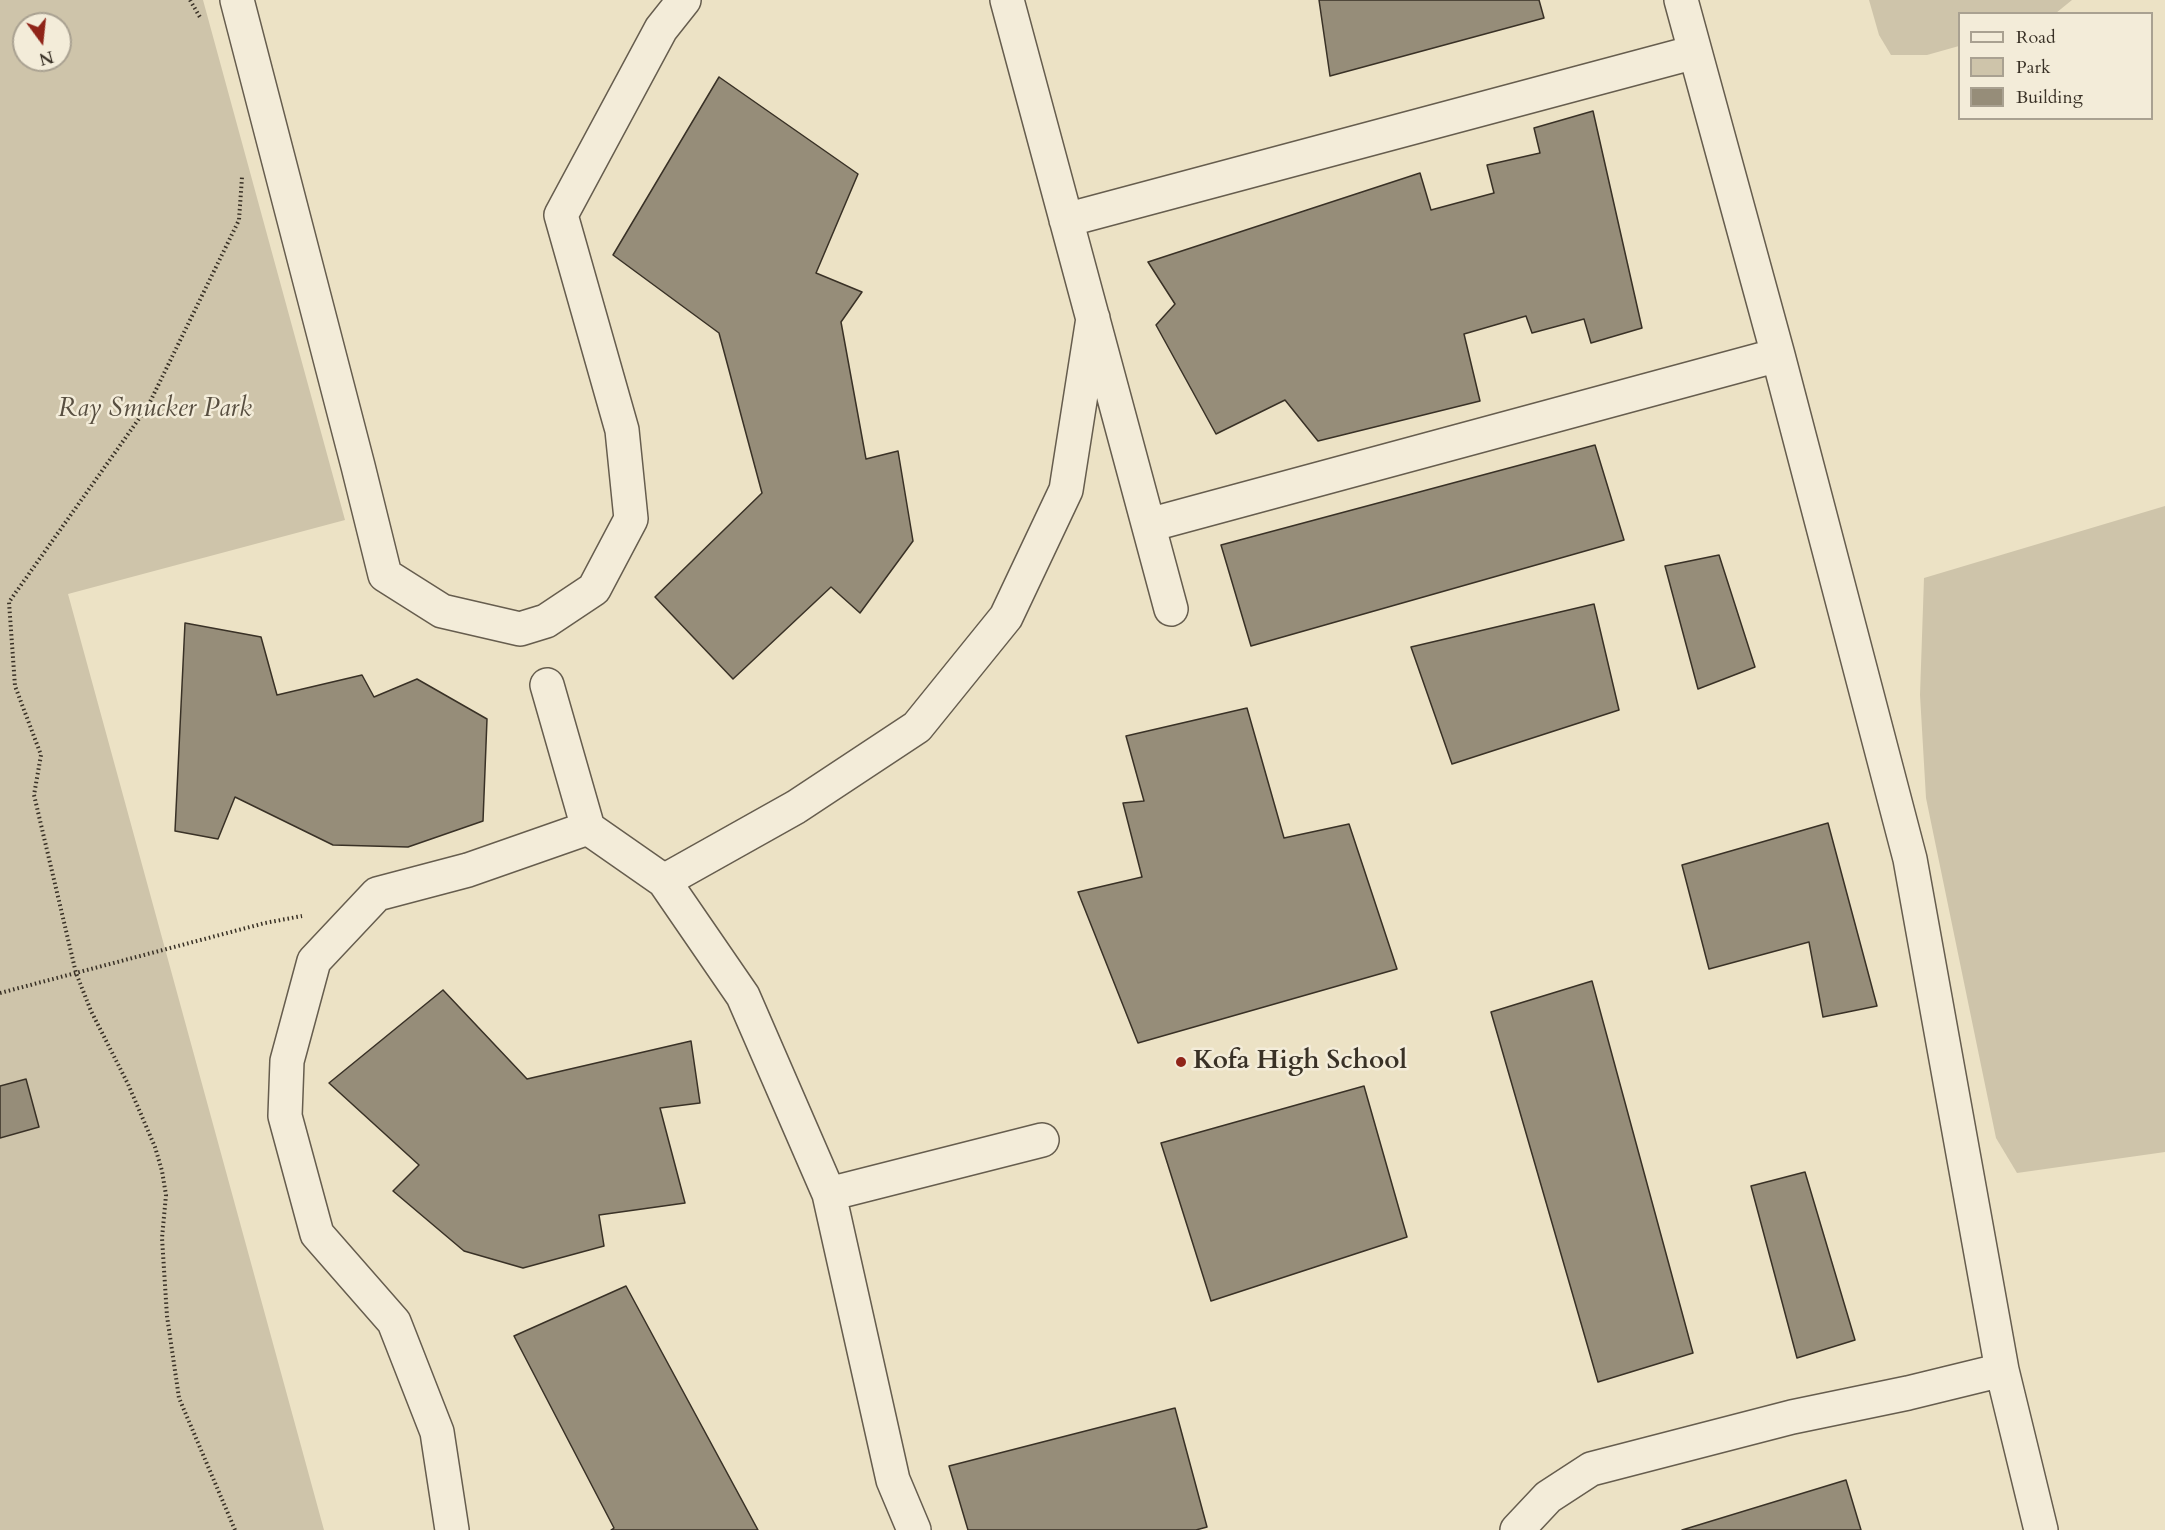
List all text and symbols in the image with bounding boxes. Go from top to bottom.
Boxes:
north arrow [12,12,72,72]
legend [1958,12,2153,120]
text: Road [2016,25,2056,50]
text: N [37,45,56,70]
text: Park [2016,55,2051,80]
text: Building [2016,85,2083,110]
park label: Ray Smucker Park [58,394,252,426]
place label: Kofa High School [1193,1046,1407,1078]
marker: Kofa High School [1174,1055,1188,1069]

